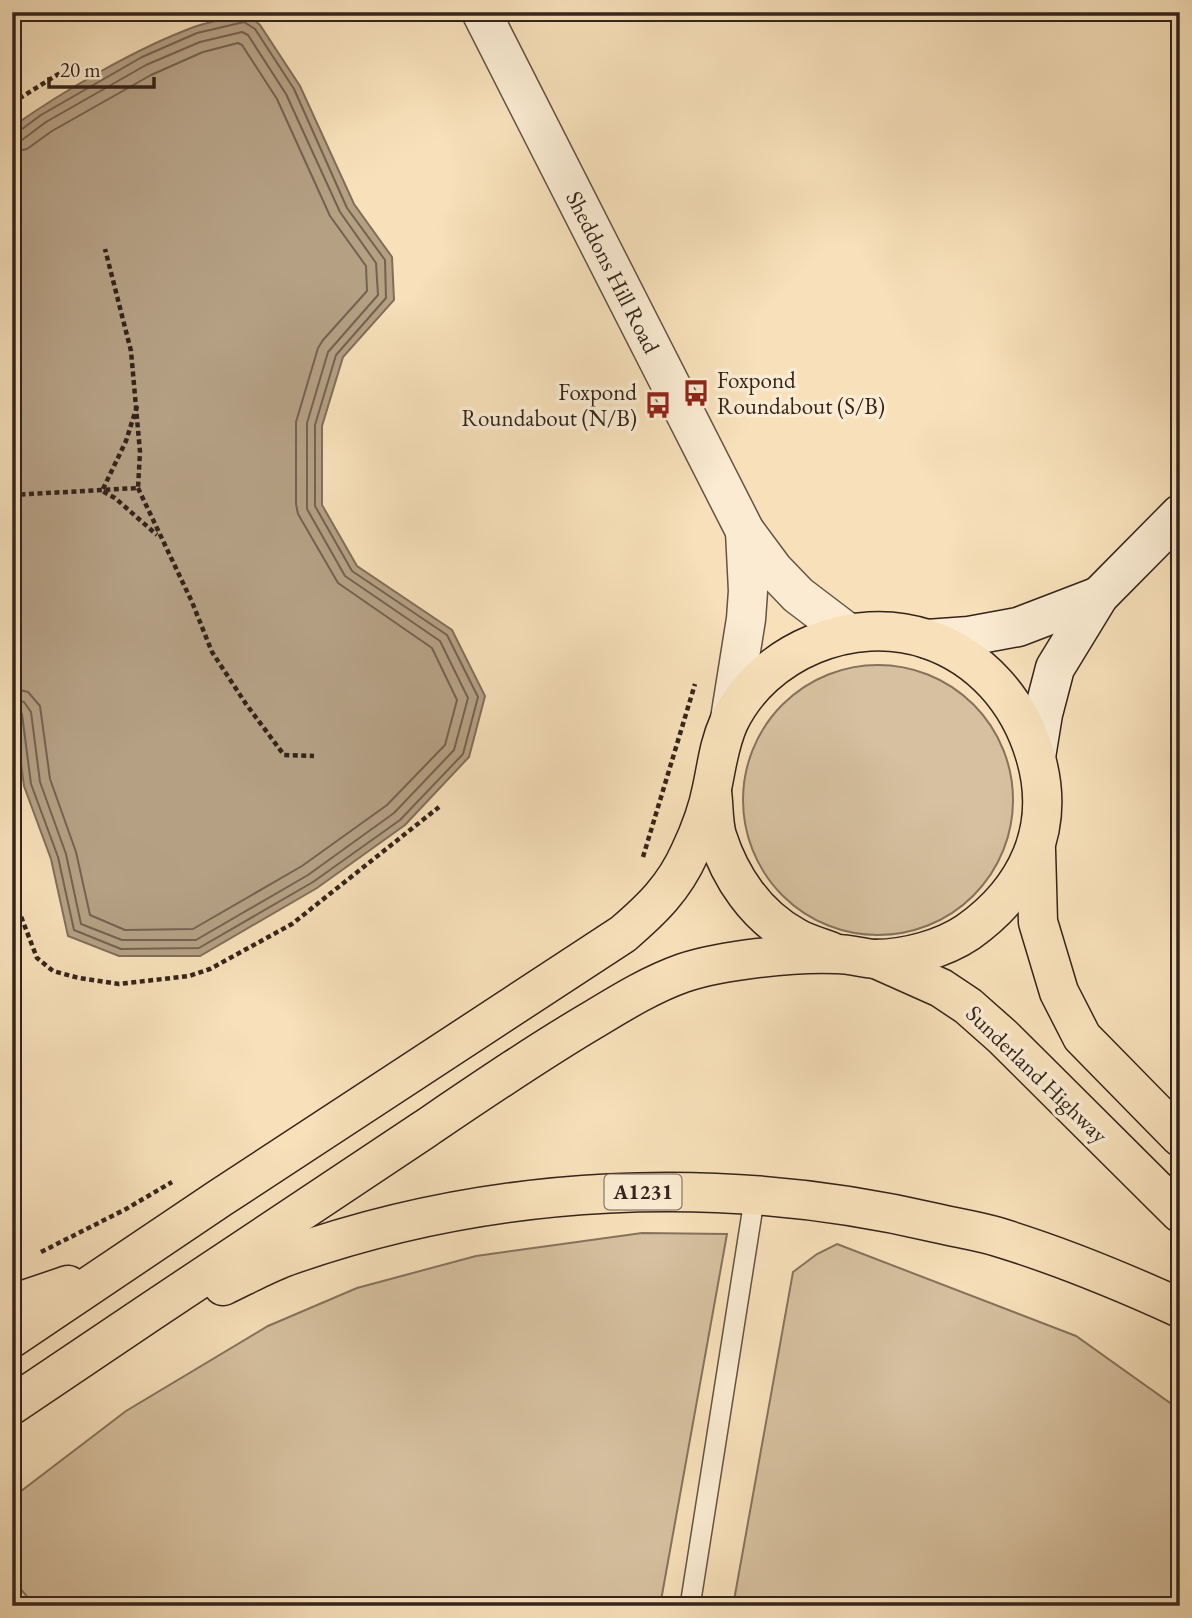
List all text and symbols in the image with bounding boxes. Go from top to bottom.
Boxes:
scale bar [49,46,154,90]
text: 20 m [60,56,101,83]
street label: Sheddons Hill Road [559,186,667,358]
place label: Foxpond Roundabout (S/B) [717,365,885,421]
place label: Foxpond Roundabout (N/B) [462,377,637,433]
bus stop icon: Foxpond Roundabout (S/B) [681,378,711,408]
bus stop icon: Foxpond Roundabout (N/B) [643,390,673,420]
street label: Sunderland Highway [960,998,1115,1150]
road number: A1231 [604,1174,682,1210]

